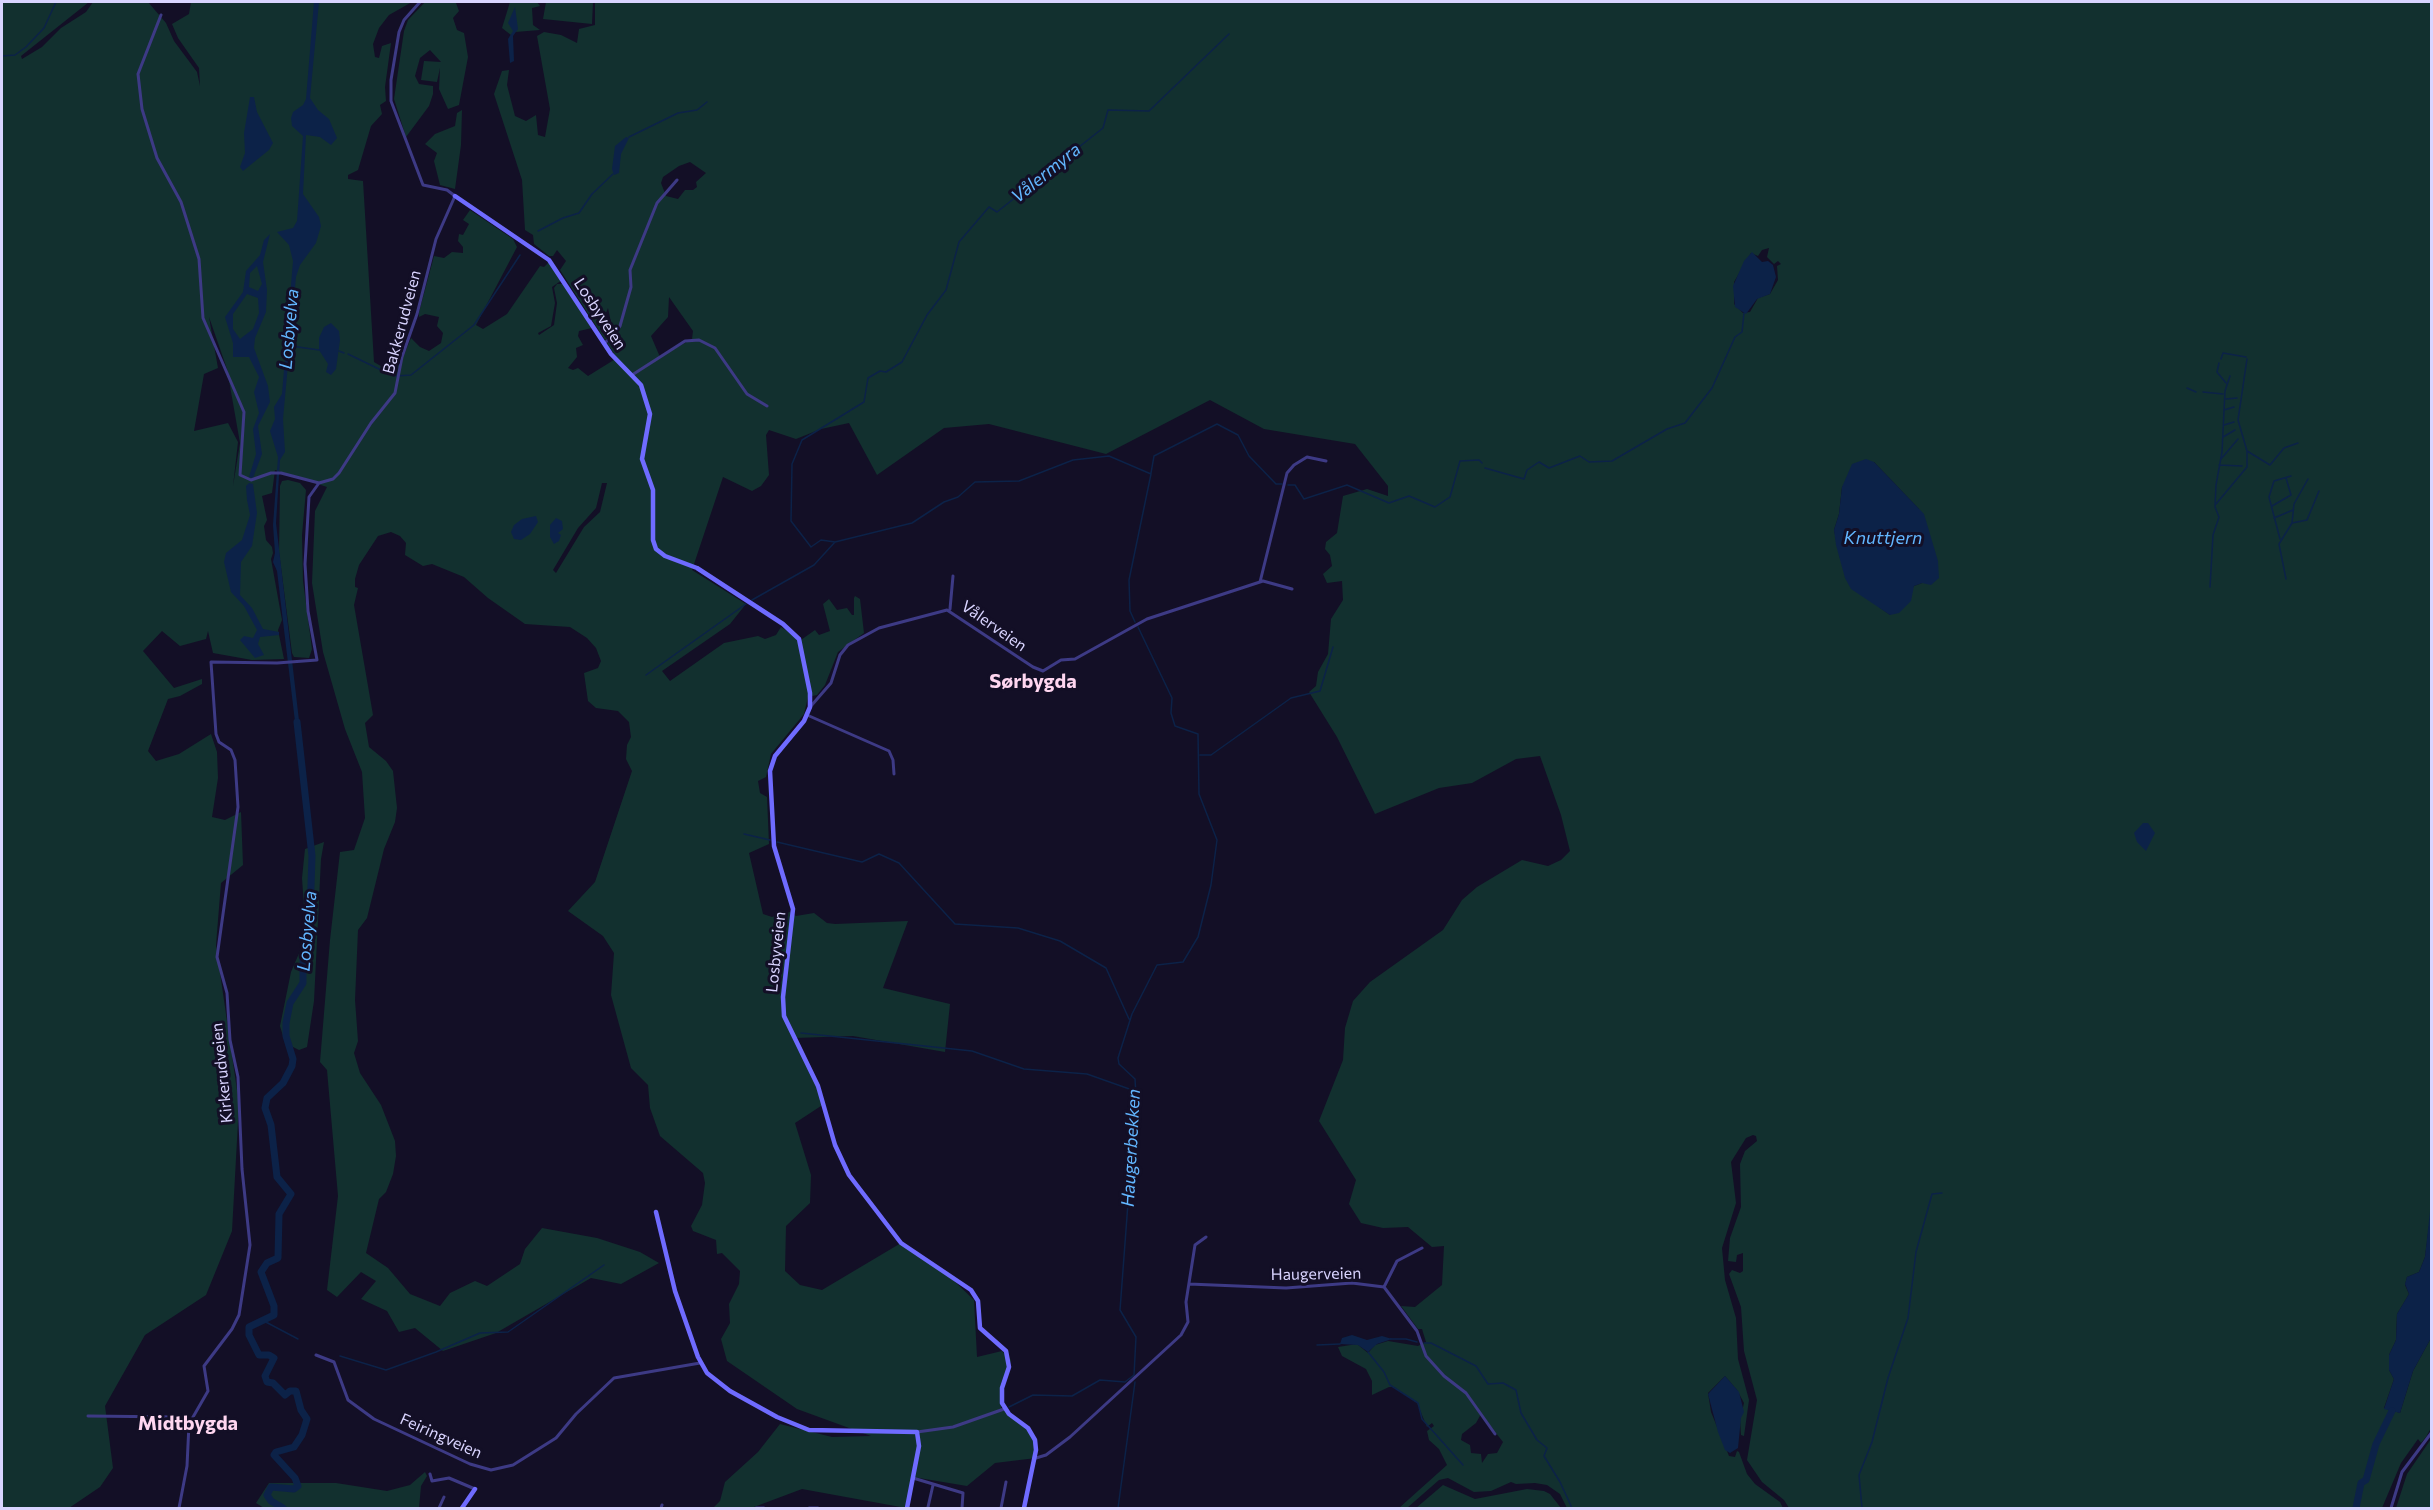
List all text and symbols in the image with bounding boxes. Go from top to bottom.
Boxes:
water label: Vålermyra [1007,138,1085,208]
street label: Bakkerudveien [379,268,425,376]
street label: Losbyveien [570,275,630,353]
water label: Losbyelva [275,288,303,370]
water label: Knuttjern [1844,527,1922,549]
street label: Vålerveien [958,597,1030,655]
district label: Sørbygda [989,669,1077,693]
water label: Losbyelva [293,890,321,972]
street label: Losbyveien [762,910,790,994]
street label: Kirkerudveien [207,1022,237,1124]
water label: Haugerbekken [1117,1088,1145,1208]
street label: Haugerveien [1270,1264,1362,1284]
street label: Feiringveien [397,1409,485,1463]
district label: Midtbygda [138,1411,238,1435]

